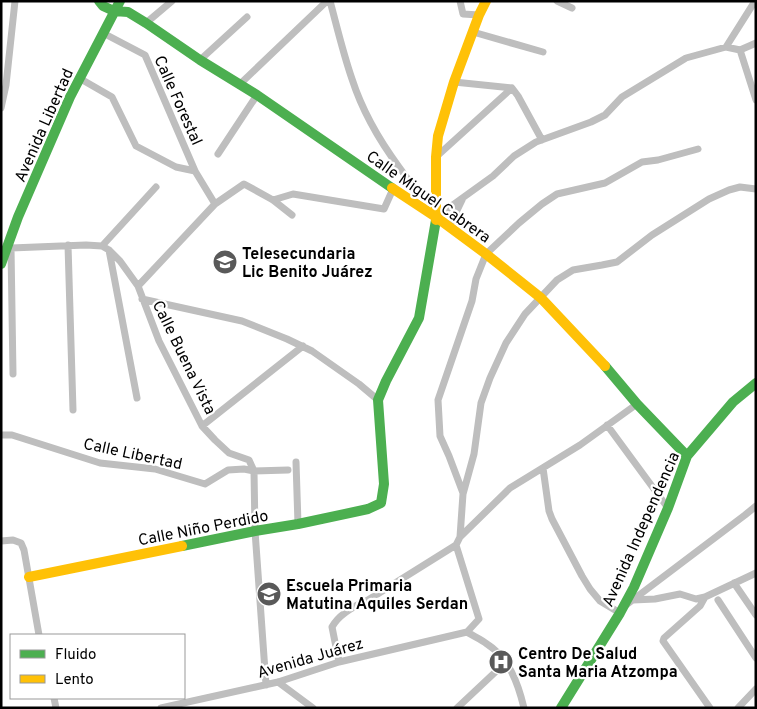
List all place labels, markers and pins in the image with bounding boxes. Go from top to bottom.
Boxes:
place label: Telesecundaria Lic Benito Juárez [242,245,373,283]
school or university icon: Telesecundaria Lic Benito Juárez [212,249,238,275]
place label: Escuela Primaria Matutina Aquiles Serdan [286,577,468,615]
school or university icon: Escuela Primaria Matutina Aquiles Serdan [256,581,282,607]
place label: Centro De Salud Santa Maria Atzompa [518,645,678,683]
hospital icon: Centro De Salud Santa Maria Atzompa [488,649,514,675]

